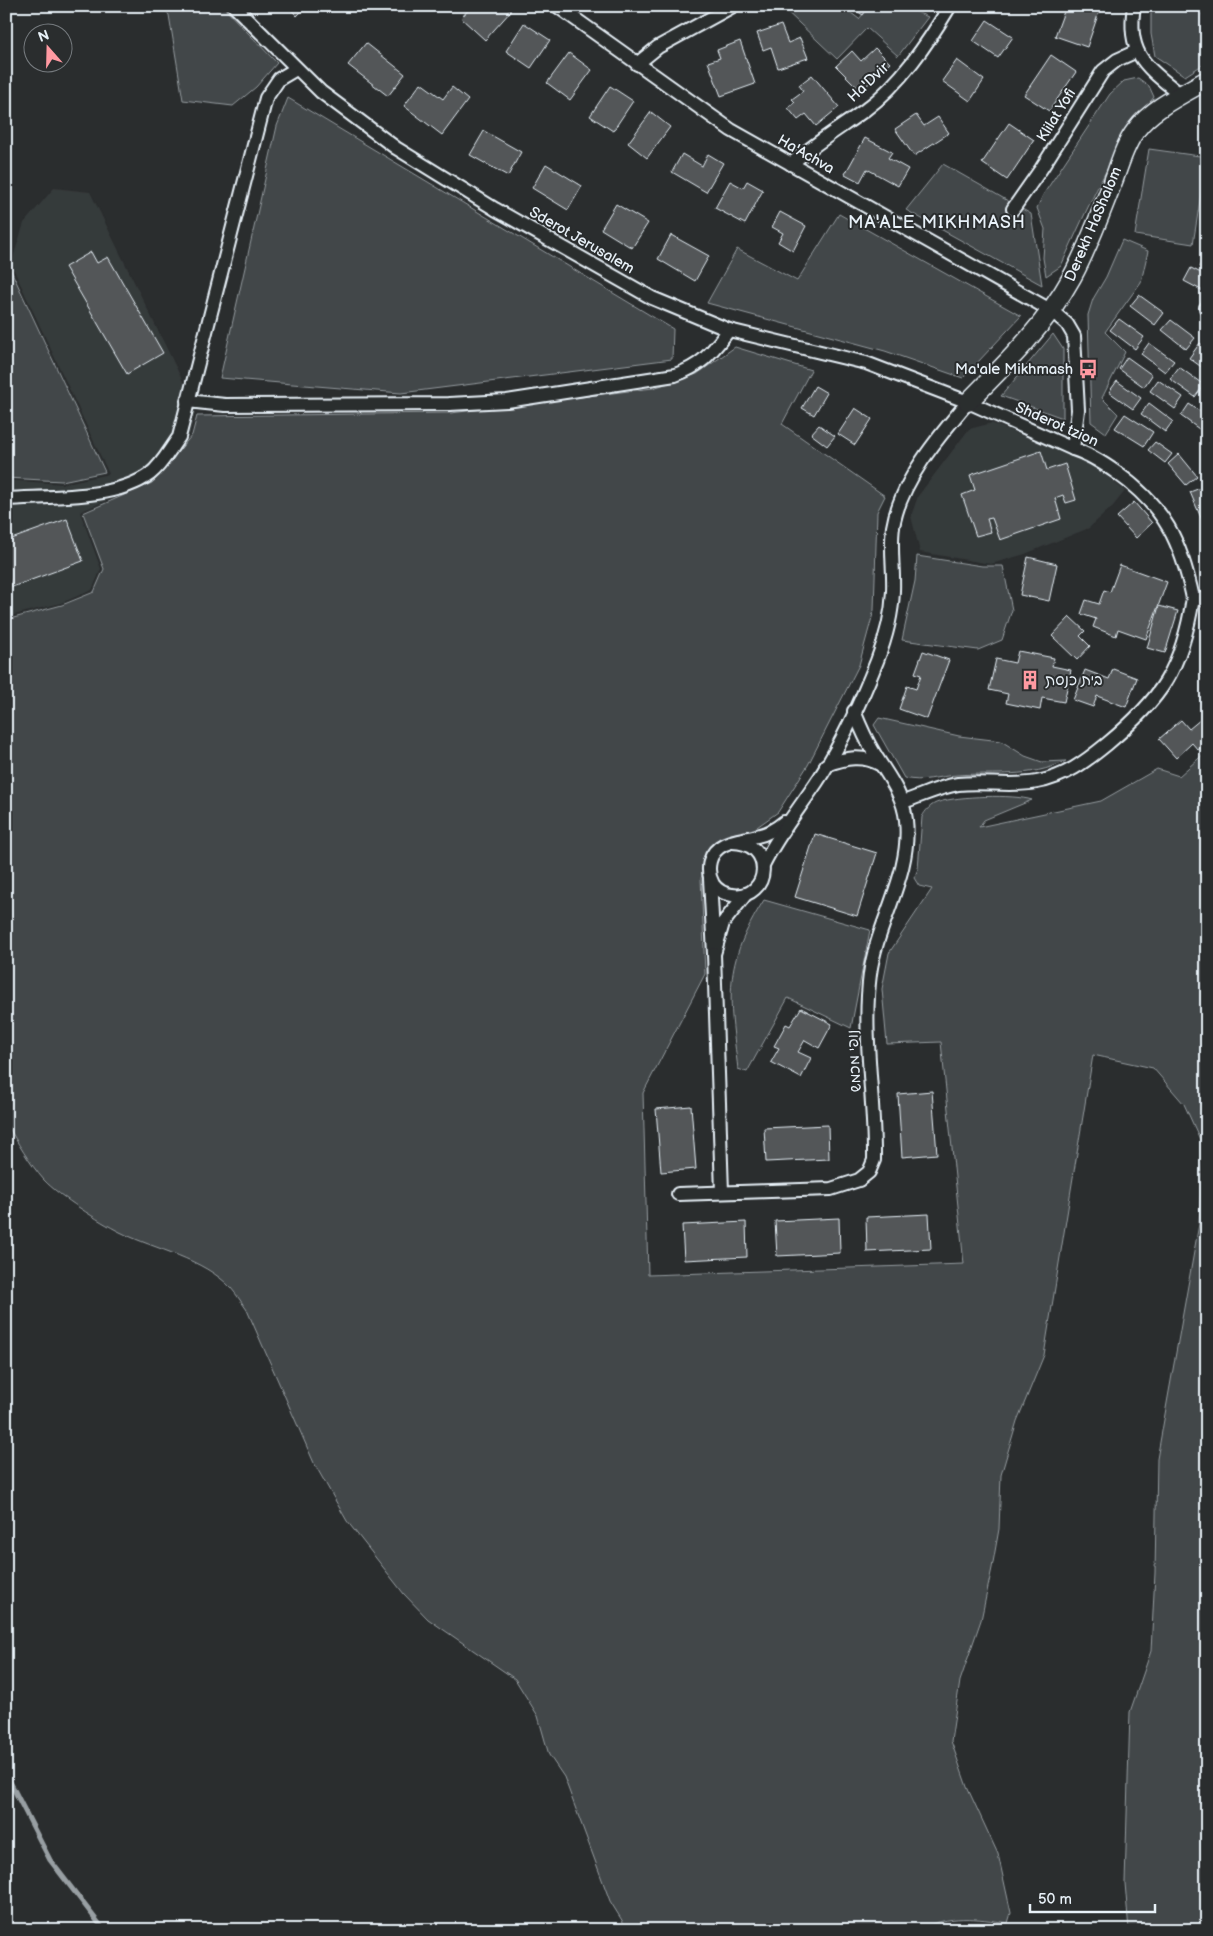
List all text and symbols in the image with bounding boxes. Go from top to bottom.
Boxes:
north arrow [22,22,72,72]
text: N [36,26,52,46]
street label: Ha'Dvir [844,58,893,106]
street label: Klilat Yofi [1033,85,1080,145]
street label: Ha'Achva [774,131,838,178]
street label: Derekh HaShalom [1061,164,1126,284]
street label: Sderot Jerusalem [526,203,638,278]
district label: MA'ALE MIKHMASH [848,212,1026,233]
bus stop icon: Ma'ale Mikhmash [1077,358,1099,380]
place label: Ma'ale Mikhmash [955,360,1073,379]
street label: Shderot tzion [1012,398,1101,451]
building icon: בית כנסת [1019,669,1041,691]
place label: בית כנסת [1045,671,1103,690]
street label: נופי מכמש [843,1029,866,1093]
scale bar [1030,1881,1156,1913]
text: 50 m [1038,1890,1072,1909]

